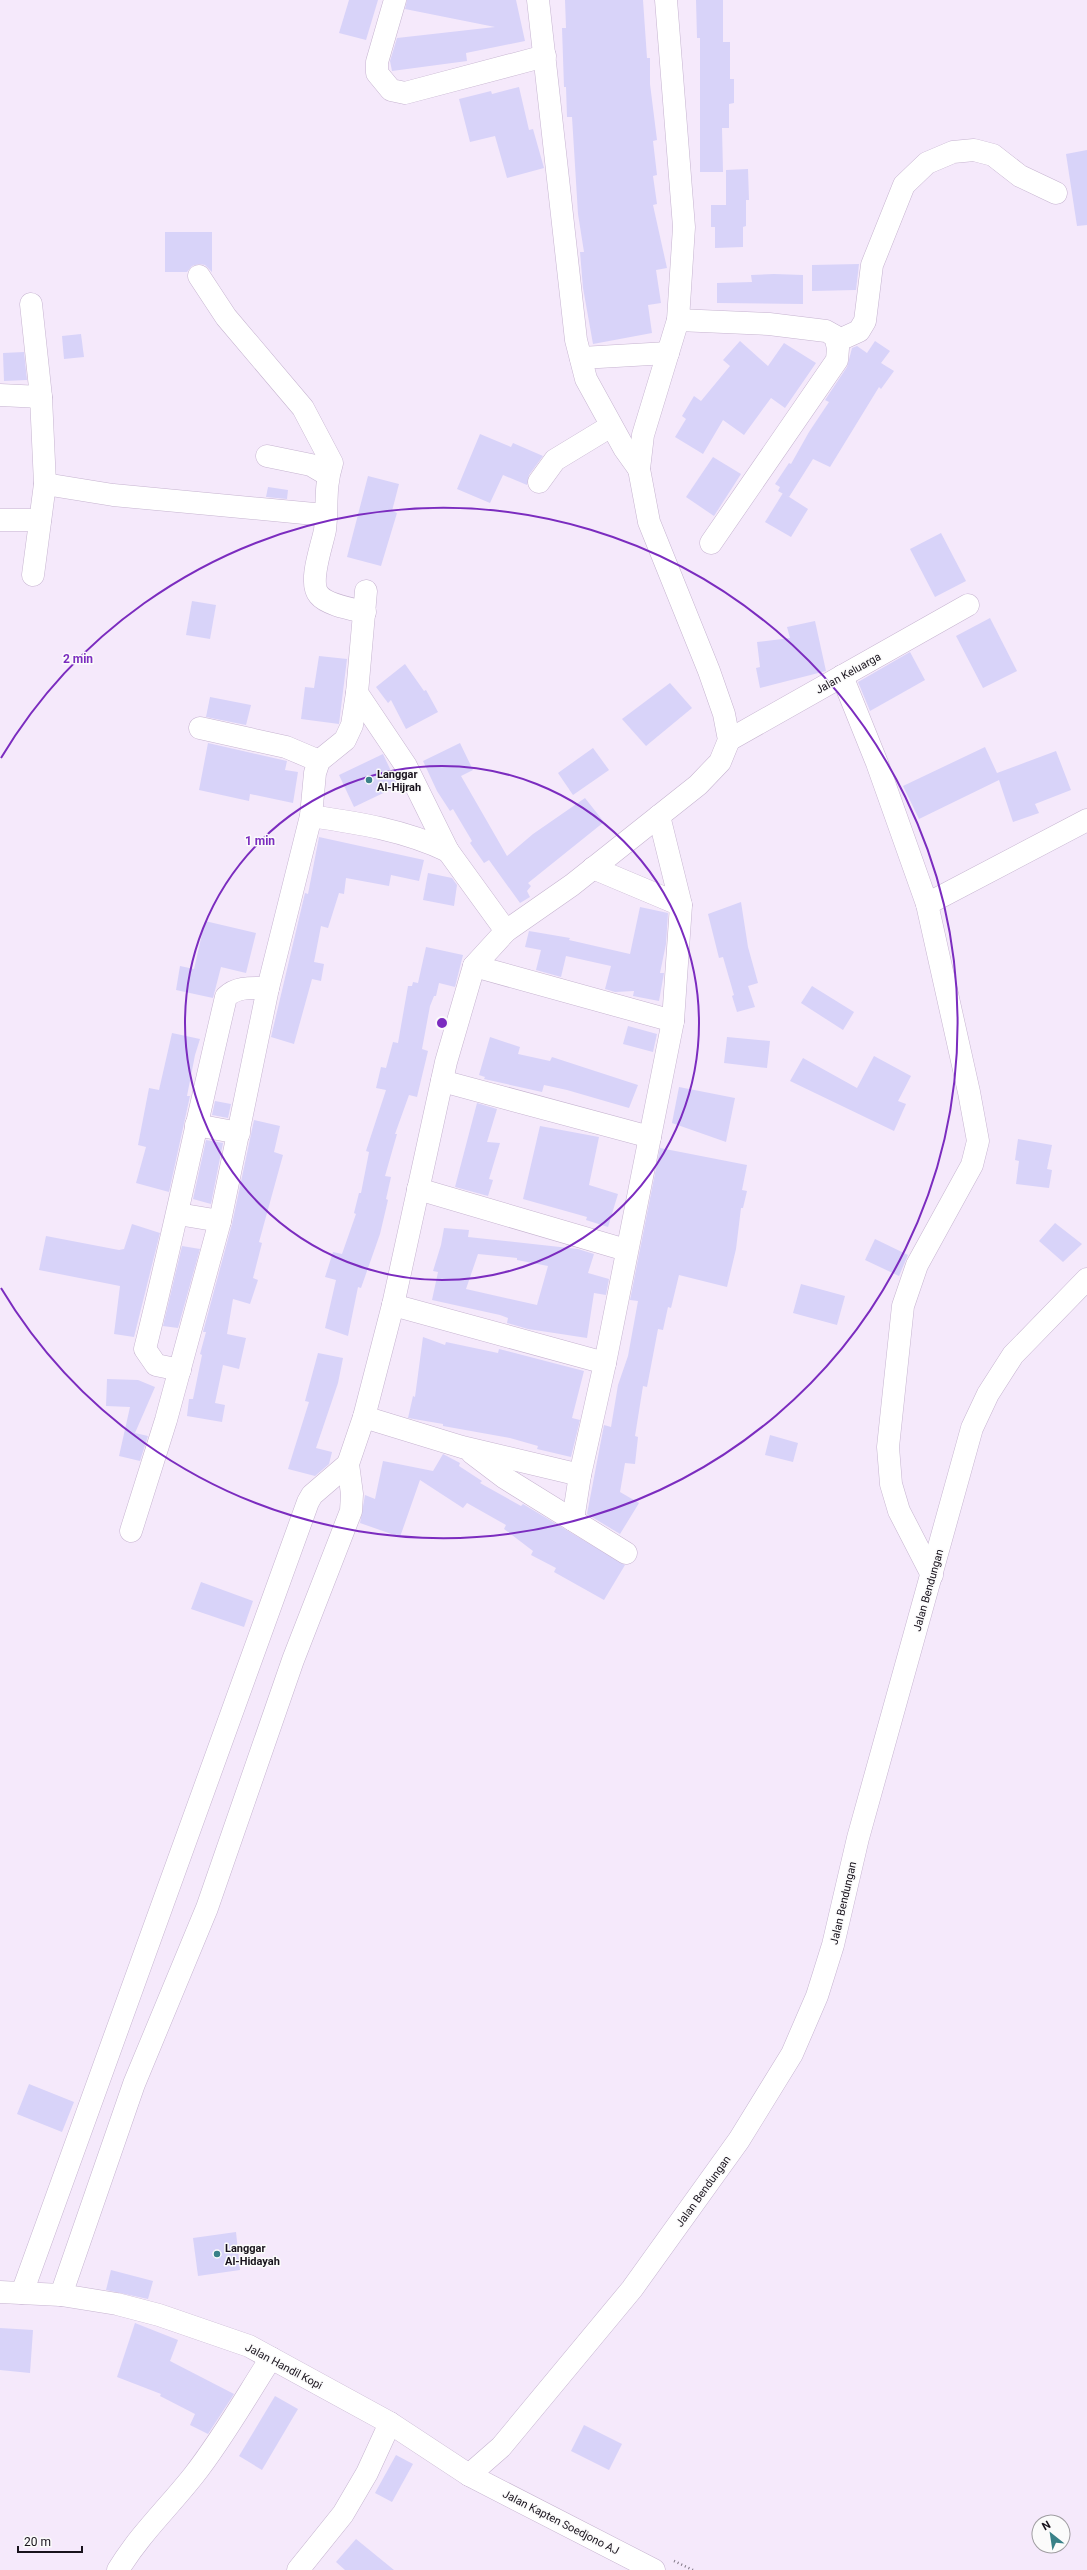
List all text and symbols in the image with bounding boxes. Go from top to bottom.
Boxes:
street label: Jalan Keluarga [813,650,883,697]
text: 2 min [63,652,93,666]
place label: Langgar Al-Hijrah [377,768,421,794]
marker: Langgar Al-Hijrah [364,775,374,785]
text: 1 min [245,834,275,848]
centre of rings [435,1016,449,1030]
street label: Jalan Bendungan [911,1548,946,1633]
street label: Jalan Bendungan [828,1860,859,1946]
street label: Jalan Bendungan [673,2153,734,2229]
place label: Langgar Al-Hidayah [225,2242,280,2268]
marker: Langgar Al-Hidayah [212,2249,222,2259]
street label: Jalan Handil Kopi [243,2341,325,2392]
street label: Jalan Kapten Soedjono AJ [500,2487,621,2557]
north arrow [1031,2514,1071,2554]
text: N [1040,2518,1053,2533]
scale bar [18,2528,82,2554]
text: 20 m [24,2535,51,2549]

